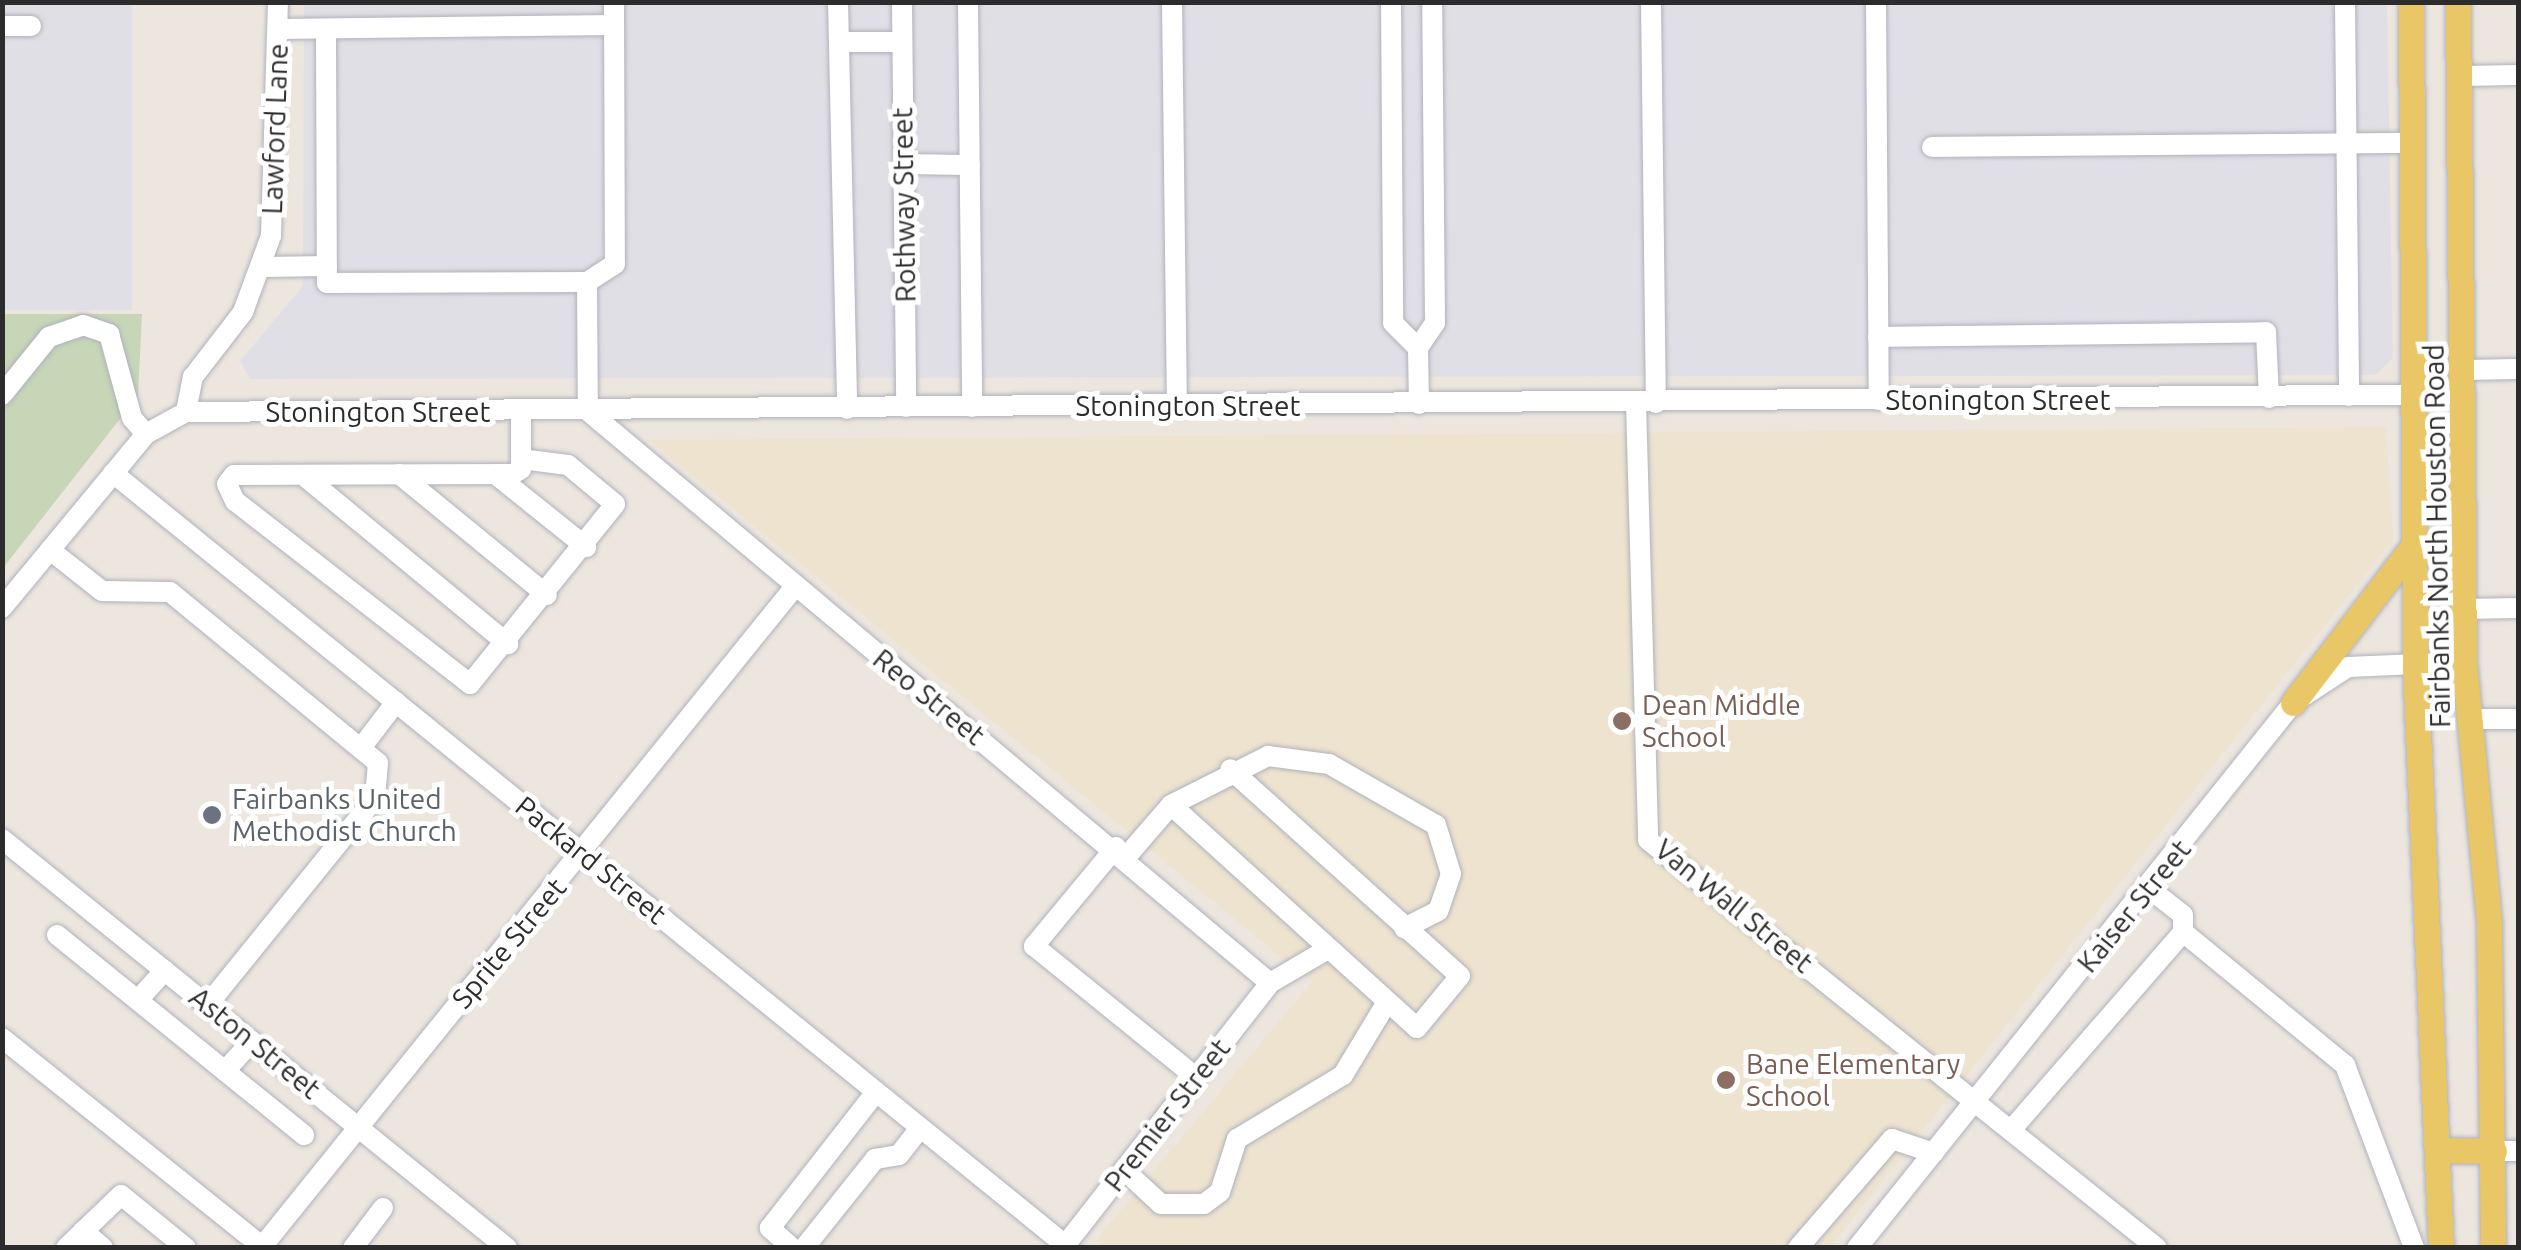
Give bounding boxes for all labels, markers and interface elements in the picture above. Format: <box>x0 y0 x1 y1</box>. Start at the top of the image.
street label: Lawford Lane <box>255 43 295 215</box>
street label: Rothway Street <box>886 107 922 303</box>
street label: Fairbanks North Houston Road <box>2417 344 2457 728</box>
street label: Stonington Street <box>1886 383 2110 417</box>
street label: Stonington Street <box>1076 389 1300 423</box>
street label: Stonington Street <box>266 395 490 429</box>
street label: Reo Street <box>866 642 992 752</box>
place label: Dean Middle School <box>1642 688 1801 754</box>
marker: Dean Middle School <box>1611 710 1633 732</box>
place label: Fairbanks United Methodist Church <box>232 782 457 848</box>
street label: Packard Street <box>509 789 673 931</box>
marker: Fairbanks United Methodist Church <box>201 804 223 826</box>
street label: Van Wall Street <box>1648 832 1820 980</box>
street label: Kaiser Street <box>2070 833 2198 979</box>
street label: Sprite Street <box>445 871 573 1015</box>
street label: Aston Street <box>183 980 327 1106</box>
street label: Premier Street <box>1097 1032 1237 1198</box>
place label: Bane Elementary School <box>1746 1047 1960 1113</box>
marker: Bane Elementary School <box>1715 1069 1737 1091</box>

